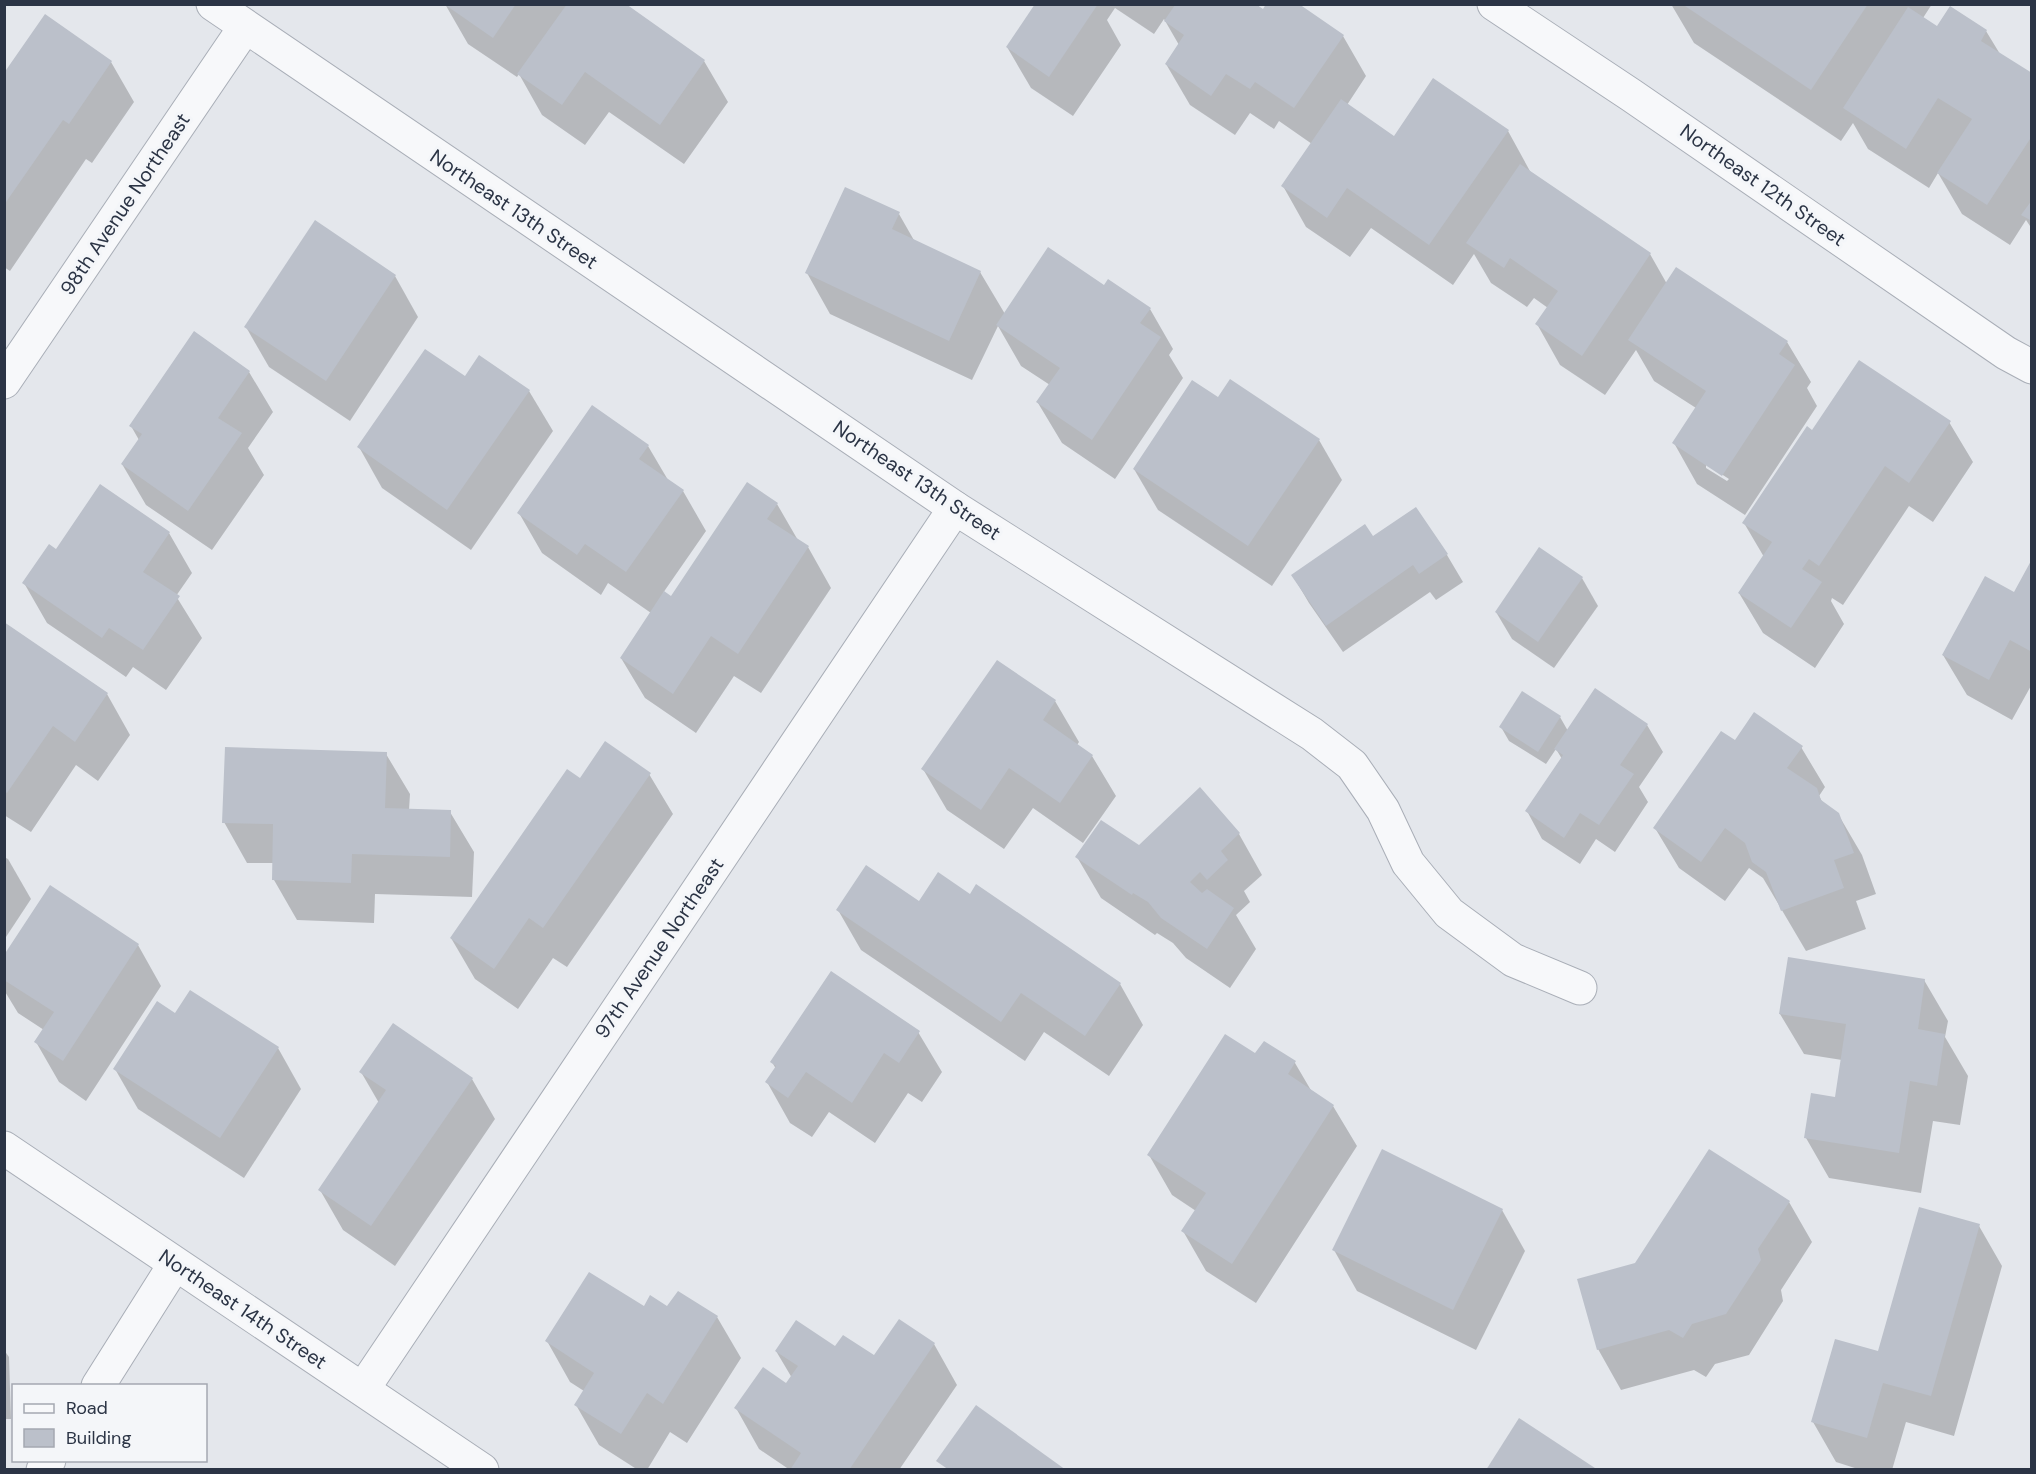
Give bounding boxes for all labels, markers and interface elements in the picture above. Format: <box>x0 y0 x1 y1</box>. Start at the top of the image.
street label: 98th Avenue Northeast <box>54 108 196 300</box>
street label: Northeast 12th Street <box>1675 118 1851 252</box>
street label: Northeast 13th Street <box>425 143 603 275</box>
street label: Northeast 13th Street <box>828 414 1006 546</box>
street label: 97th Avenue Northeast <box>589 852 729 1043</box>
street label: Northeast 14th Street <box>154 1243 332 1375</box>
legend <box>12 1384 207 1462</box>
text: Road <box>66 1396 108 1420</box>
text: Building <box>66 1426 131 1450</box>

